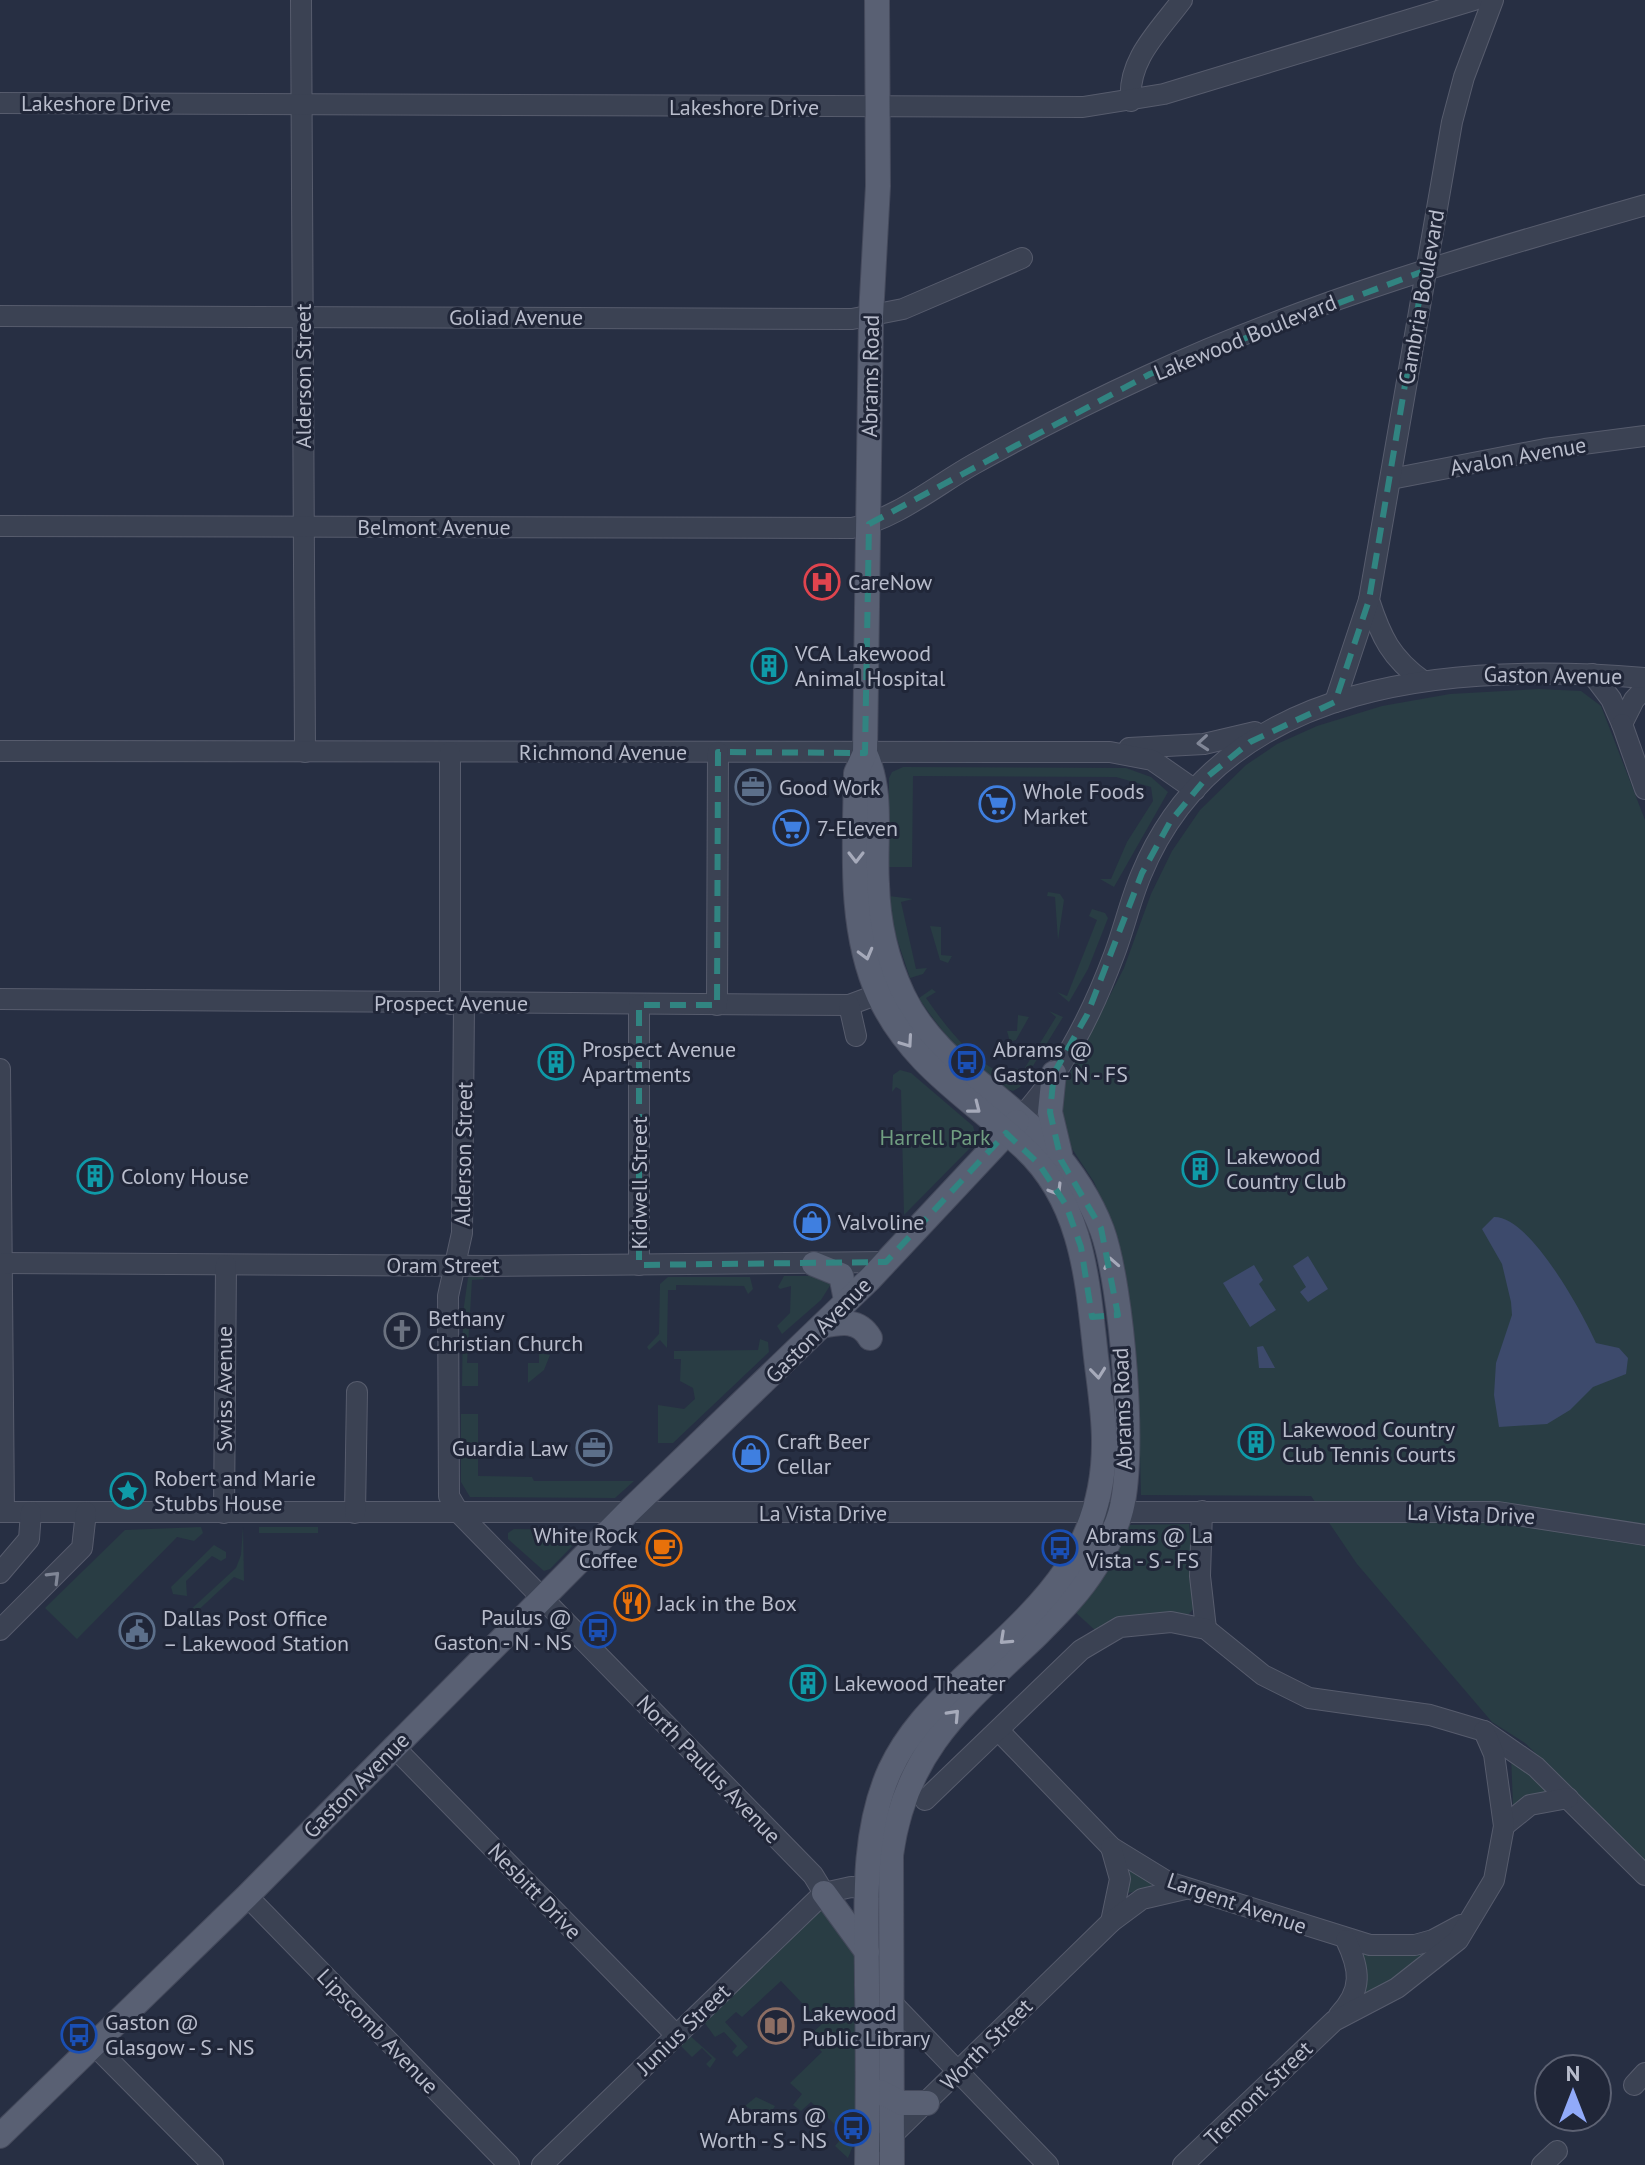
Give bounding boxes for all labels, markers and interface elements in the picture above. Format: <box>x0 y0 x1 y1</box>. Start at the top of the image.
street label: Lakeshore Drive <box>21 89 171 117</box>
street label: Lakeshore Drive <box>669 93 819 121</box>
street label: Cambria Boulevard <box>1392 207 1450 387</box>
street label: Lakewood Boulevard <box>1149 288 1341 386</box>
street label: Alderson Street <box>289 303 317 448</box>
street label: Goliad Avenue <box>449 303 583 331</box>
street label: Abrams Road <box>855 314 885 438</box>
street label: Avalon Avenue <box>1448 430 1588 482</box>
street label: Belmont Avenue <box>357 513 511 541</box>
hospital icon: CareNow <box>803 563 841 601</box>
place label: CareNow <box>848 568 932 596</box>
place label: VCA Lakewood Animal Hospital <box>794 639 946 692</box>
building icon: VCA Lakewood Animal Hospital <box>750 647 788 685</box>
street label: Gaston Avenue <box>1483 660 1623 690</box>
one-way arrow <box>1196 735 1209 752</box>
street label: Richmond Avenue <box>519 738 687 766</box>
office icon: Good Work <box>734 768 772 806</box>
place label: Good Work <box>779 773 881 801</box>
place label: Whole Foods Market <box>1023 777 1145 830</box>
supermarket icon: Whole Foods Market <box>978 785 1016 823</box>
supermarket icon: 7-Eleven <box>772 809 810 847</box>
place label: 7-Eleven <box>817 814 898 842</box>
one-way arrow <box>847 851 865 864</box>
one-way arrow <box>857 947 873 961</box>
street label: Prospect Avenue <box>374 989 528 1017</box>
one-way arrow <box>897 1033 912 1047</box>
place label: Prospect Avenue Apartments <box>582 1035 736 1088</box>
place label: Abrams @ Gaston - N - FS <box>993 1035 1128 1088</box>
building icon: Prospect Avenue Apartments <box>537 1043 575 1081</box>
bus stop icon: Abrams @ Gaston - N - FS <box>948 1043 986 1081</box>
street label: Alderson Street <box>448 1081 478 1227</box>
one-way arrow <box>966 1099 981 1113</box>
street label: Kidwell Street <box>625 1116 653 1250</box>
park label: Harrell Park <box>879 1123 991 1151</box>
place label: Lakewood Country Club <box>1226 1142 1346 1195</box>
building icon: Lakewood Country Club <box>1181 1150 1219 1188</box>
building icon: Colony House <box>76 1157 114 1195</box>
place label: Colony House <box>121 1162 249 1190</box>
one-way arrow <box>1047 1181 1062 1196</box>
shop icon: Valvoline <box>793 1203 831 1241</box>
place label: Valvoline <box>837 1208 924 1236</box>
street label: Oram Street <box>386 1251 500 1279</box>
one-way arrow <box>1103 1256 1120 1270</box>
street label: Gaston Avenue <box>759 1271 877 1389</box>
place label: Bethany Christian Church <box>428 1304 583 1357</box>
church icon: Bethany Christian Church <box>383 1312 421 1350</box>
street label: Swiss Avenue <box>210 1326 238 1452</box>
street label: Abrams Road <box>1106 1347 1138 1471</box>
one-way arrow <box>1089 1367 1106 1380</box>
place label: Lakewood Country Club Tennis Courts <box>1282 1415 1456 1468</box>
building icon: Lakewood Country Club Tennis Courts <box>1237 1423 1275 1461</box>
place label: Craft Beer Cellar <box>777 1427 871 1480</box>
office icon: Guardia Law <box>575 1429 613 1467</box>
place label: Guardia Law <box>452 1434 568 1462</box>
shop icon: Craft Beer Cellar <box>732 1435 770 1473</box>
place label: Robert and Marie Stubbs House <box>154 1464 316 1517</box>
place icon: Robert and Marie Stubbs House <box>109 1472 147 1510</box>
street label: La Vista Drive <box>1406 1498 1536 1530</box>
street label: La Vista Drive <box>759 1499 887 1527</box>
place label: White Rock Coffee <box>533 1521 638 1574</box>
place label: Abrams @ La Vista - S - FS <box>1085 1521 1213 1574</box>
cafe icon: White Rock Coffee <box>645 1529 683 1567</box>
bus stop icon: Abrams @ La Vista - S - FS <box>1041 1529 1079 1567</box>
one-way arrow <box>45 1571 59 1586</box>
restaurant icon: Jack in the Box <box>613 1584 651 1622</box>
place label: Jack in the Box <box>657 1589 797 1617</box>
place label: Paulus @ Gaston - N - NS <box>434 1603 572 1656</box>
place label: Dallas Post Office – Lakewood Station <box>163 1604 349 1657</box>
bus stop icon: Paulus @ Gaston - N - NS <box>579 1611 617 1649</box>
public building icon: Dallas Post Office – Lakewood Station <box>118 1612 156 1650</box>
one-way arrow <box>1000 1630 1014 1645</box>
building icon: Lakewood Theater <box>789 1664 827 1702</box>
place label: Lakewood Theater <box>834 1669 1006 1697</box>
street label: North Paulus Avenue <box>631 1689 787 1849</box>
one-way arrow <box>944 1709 958 1724</box>
street label: Gaston Avenue <box>297 1726 415 1844</box>
street label: Nesbitt Drive <box>482 1837 588 1945</box>
street label: Largent Avenue <box>1164 1866 1310 1940</box>
street label: Lipscomb Avenue <box>311 1963 445 2099</box>
street label: Junius Street <box>630 1977 736 2081</box>
street label: Worth Street <box>934 1992 1038 2096</box>
place label: Lakewood Public Library <box>802 1999 931 2052</box>
library icon: Lakewood Public Library <box>757 2007 795 2045</box>
place label: Gaston @ Glasgow - S - NS <box>105 2008 255 2061</box>
bus stop icon: Gaston @ Glasgow - S - NS <box>60 2016 98 2054</box>
street label: Tremont Street <box>1198 2034 1318 2152</box>
north arrow <box>1533 2053 1613 2133</box>
text: N <box>1566 2059 1580 2087</box>
place label: Abrams @ Worth - S - NS <box>700 2101 827 2154</box>
bus stop icon: Abrams @ Worth - S - NS <box>834 2109 872 2147</box>

